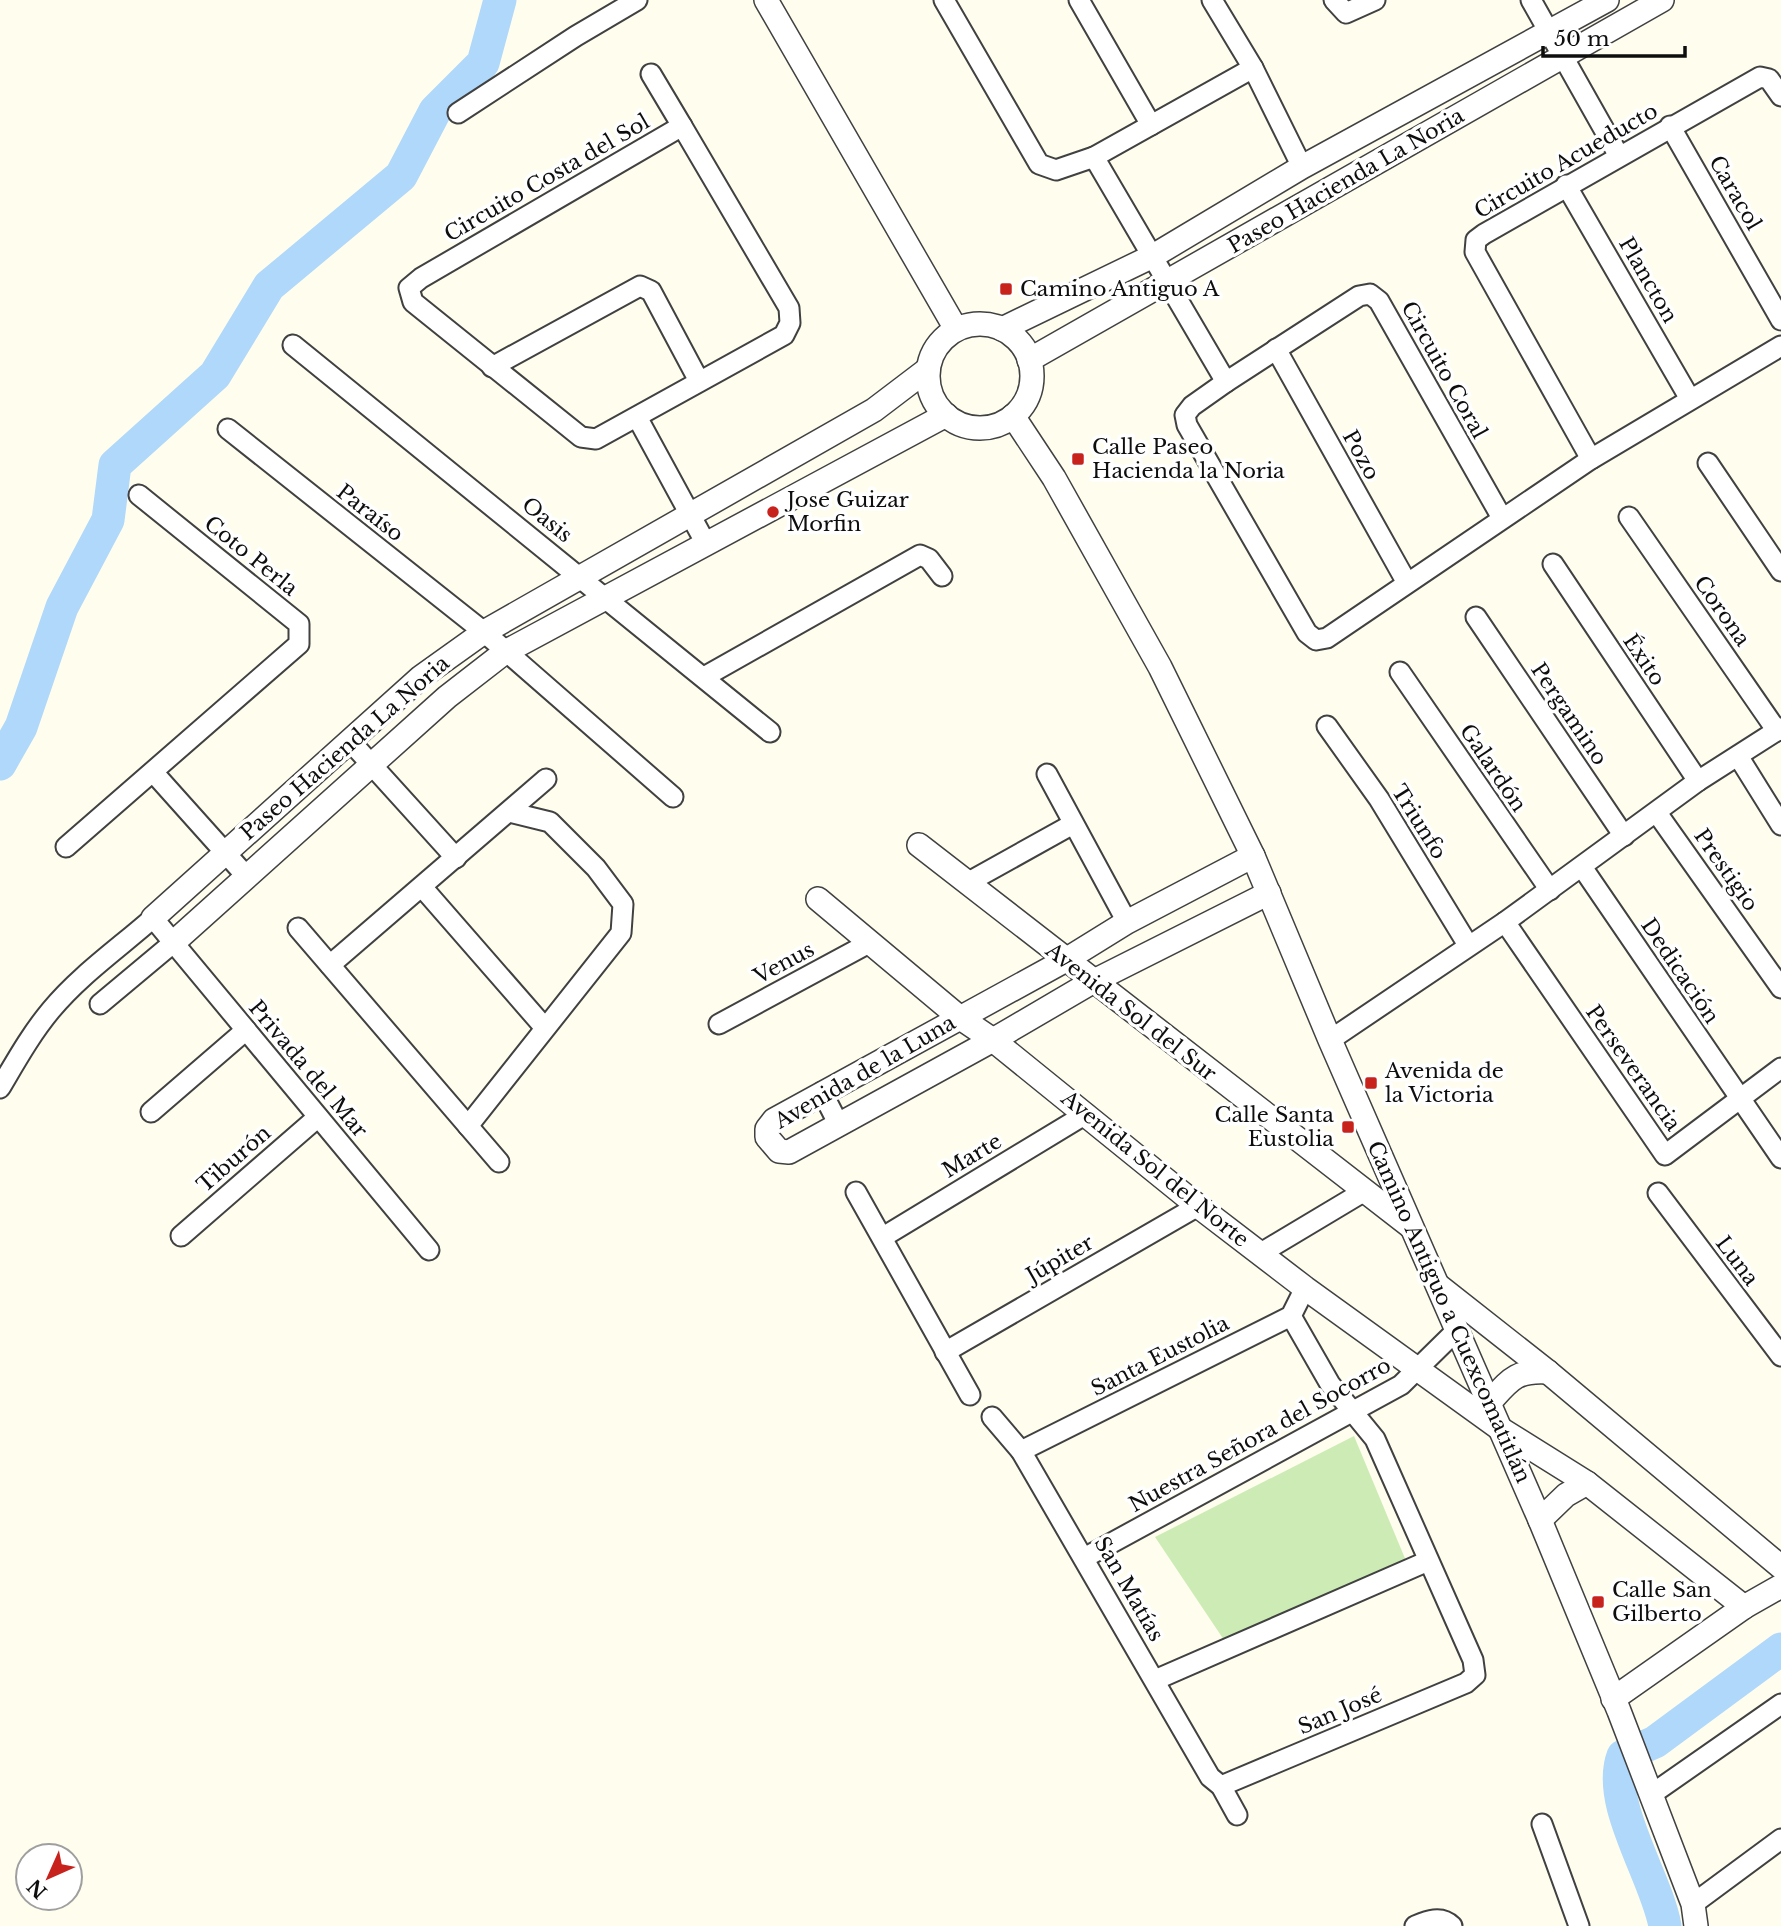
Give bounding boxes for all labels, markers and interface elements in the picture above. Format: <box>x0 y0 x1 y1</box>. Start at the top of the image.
scale bar <box>1543 14 1685 58</box>
text: 50 m <box>1554 26 1610 52</box>
street label: Circuito Acueducto <box>1470 98 1662 224</box>
street label: Paseo Hacienda La Noria <box>1223 102 1469 259</box>
street label: Circuito Costa del Sol <box>440 109 654 247</box>
street label: Caracol <box>1703 151 1767 235</box>
street label: Plancton <box>1613 232 1683 328</box>
place label: Camino Antiguo A <box>1020 276 1220 302</box>
marker: Camino Antiguo A <box>998 281 1014 297</box>
street label: Circuito Coral <box>1396 297 1493 443</box>
street label: Pozo <box>1337 426 1385 484</box>
place label: Calle Paseo Hacienda la Noria <box>1092 434 1285 484</box>
marker: Calle Paseo Hacienda la Noria <box>1070 451 1086 467</box>
street label: Paraíso <box>331 479 409 547</box>
place label: Jose Guizar Morfin <box>784 487 909 537</box>
street label: Oasis <box>516 492 578 548</box>
marker: Jose Guizar Morfin <box>765 504 781 520</box>
street label: Coto Perla <box>199 510 303 602</box>
street label: Corona <box>1688 571 1756 652</box>
street label: Éxito <box>1617 629 1671 691</box>
street label: Paseo Hacienda La Noria <box>235 650 455 846</box>
street label: Pergamino <box>1525 658 1613 770</box>
street label: Galardón <box>1454 719 1532 817</box>
street label: Triunfo <box>1386 780 1452 864</box>
street label: Prestigio <box>1688 824 1764 916</box>
street label: Dedicación <box>1635 913 1725 1029</box>
street label: Venus <box>748 936 819 990</box>
street label: Avenida Sol del Sur <box>1040 937 1222 1087</box>
street label: Privada del Mar <box>243 995 373 1143</box>
street label: Perseverancia <box>1580 1000 1686 1136</box>
street label: Avenida de la Luna <box>769 1009 960 1135</box>
place label: Avenida de la Victoria <box>1384 1058 1504 1108</box>
marker: Avenida de la Victoria <box>1363 1075 1379 1091</box>
street label: Avenida Sol del Norte <box>1055 1085 1254 1253</box>
place label: Calle Santa Eustolia <box>1215 1102 1334 1152</box>
marker: Calle Santa Eustolia <box>1340 1119 1356 1135</box>
street label: Tiburón <box>192 1120 276 1198</box>
street label: Marte <box>938 1128 1006 1184</box>
street label: Camino Antiguo a Cuexcomatitlán <box>1362 1137 1536 1487</box>
street label: Júpiter <box>1019 1229 1098 1290</box>
street label: Luna <box>1710 1231 1764 1291</box>
street label: Santa Eustolia <box>1087 1310 1234 1402</box>
street label: Nuestra Señora del Socorro <box>1124 1352 1396 1518</box>
street label: San Matías <box>1089 1532 1169 1646</box>
place label: Calle San Gilberto <box>1612 1577 1712 1627</box>
marker: Calle San Gilberto <box>1590 1594 1606 1610</box>
street label: San José <box>1294 1682 1386 1740</box>
north arrow <box>14 1842 84 1912</box>
text: N <box>23 1874 52 1903</box>

